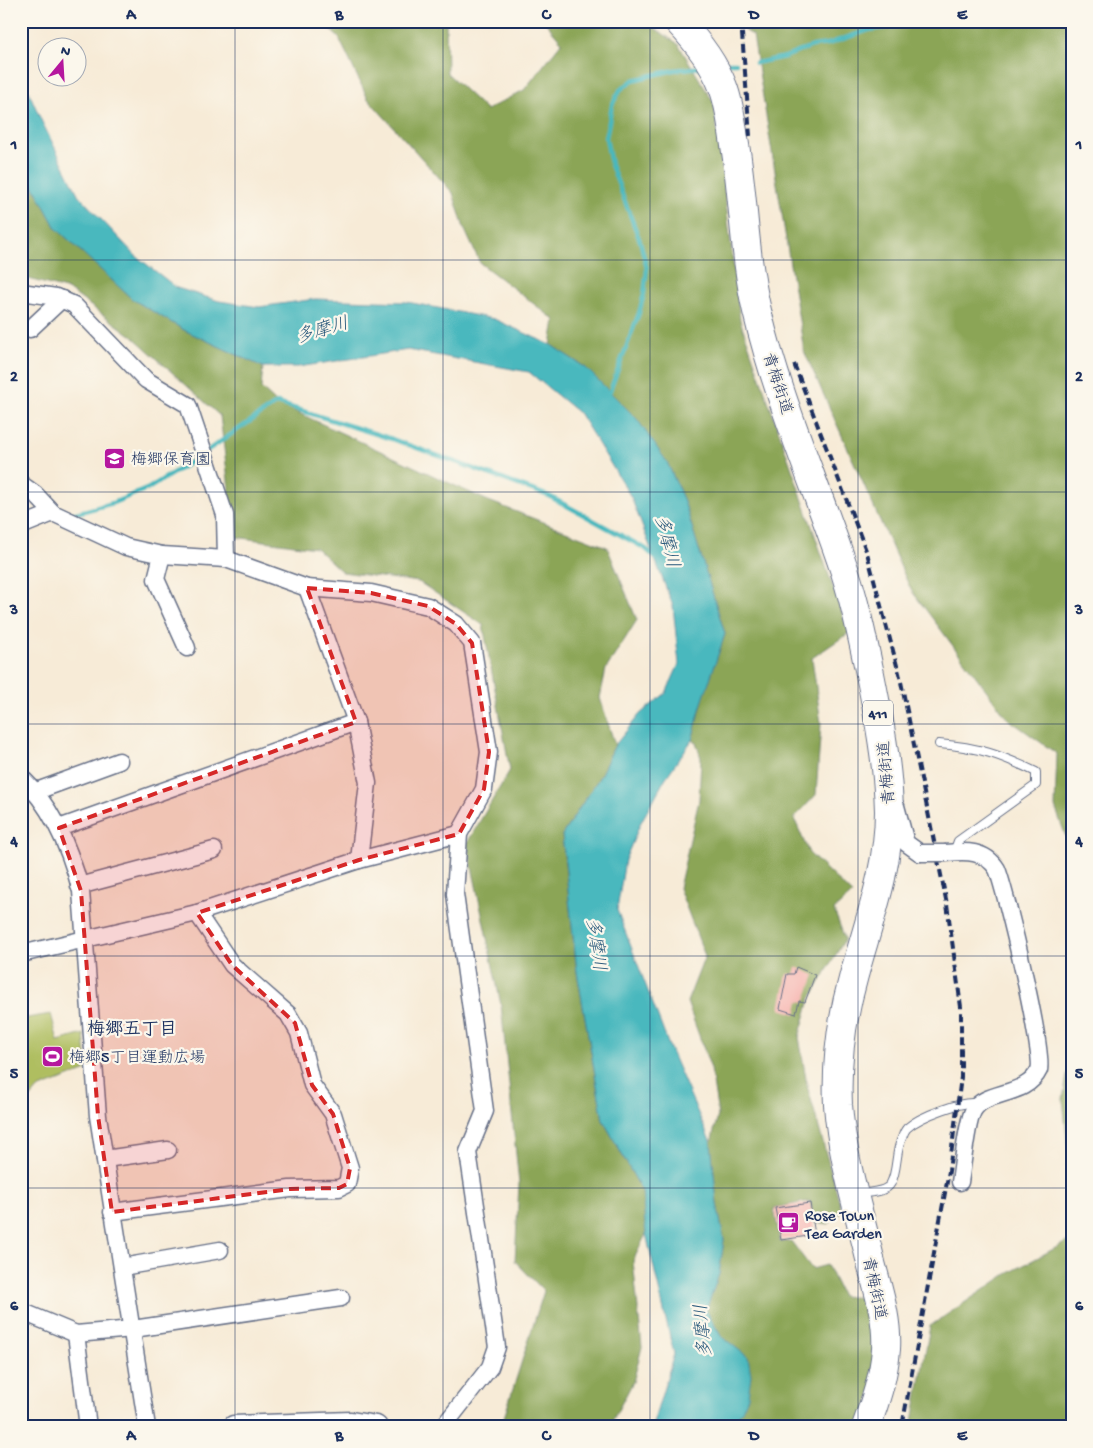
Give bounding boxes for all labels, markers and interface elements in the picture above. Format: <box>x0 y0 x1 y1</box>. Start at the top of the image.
text: A <box>125 7 137 26</box>
text: B <box>334 7 344 26</box>
text: C <box>541 7 552 26</box>
text: D <box>747 7 760 26</box>
text: E <box>957 7 968 26</box>
north arrow <box>38 38 88 88</box>
text: N <box>58 43 72 62</box>
text: 1 <box>10 137 17 156</box>
text: 1 <box>1075 137 1082 156</box>
water label: 多摩川 <box>294 313 352 349</box>
street label: 青梅街道 <box>757 350 796 417</box>
text: 2 <box>10 369 18 388</box>
text: 2 <box>1075 369 1083 388</box>
school or university icon: 梅郷保育園 <box>103 446 127 470</box>
place label: 梅郷保育園 <box>131 451 211 471</box>
water label: 多摩川 <box>649 513 683 570</box>
text: 3 <box>9 602 18 621</box>
text: 3 <box>1074 602 1083 621</box>
road number: 411 <box>863 700 893 726</box>
street label: 青梅街道 <box>874 740 901 806</box>
text: 4 <box>9 834 18 853</box>
text: 4 <box>1074 834 1083 853</box>
water label: 多摩川 <box>580 916 610 973</box>
district label: 梅郷五丁目 <box>87 1019 177 1041</box>
sports icon: 梅郷5丁目運動広場 <box>41 1044 65 1068</box>
place label: 梅郷5丁目運動広場 <box>69 1049 205 1069</box>
text: 5 <box>10 1066 19 1085</box>
text: 5 <box>1075 1066 1084 1085</box>
place label: Rose Town Tea Garden <box>804 1208 882 1245</box>
cafe icon: Rose Town Tea Garden <box>777 1211 801 1235</box>
street label: 青梅街道 <box>857 1255 890 1322</box>
text: 6 <box>10 1298 19 1317</box>
text: 6 <box>1075 1298 1084 1317</box>
water label: 多摩川 <box>691 1303 717 1359</box>
text: A <box>125 1428 137 1447</box>
text: B <box>334 1428 344 1447</box>
text: C <box>541 1428 552 1447</box>
text: D <box>747 1428 760 1447</box>
text: E <box>957 1428 968 1447</box>

